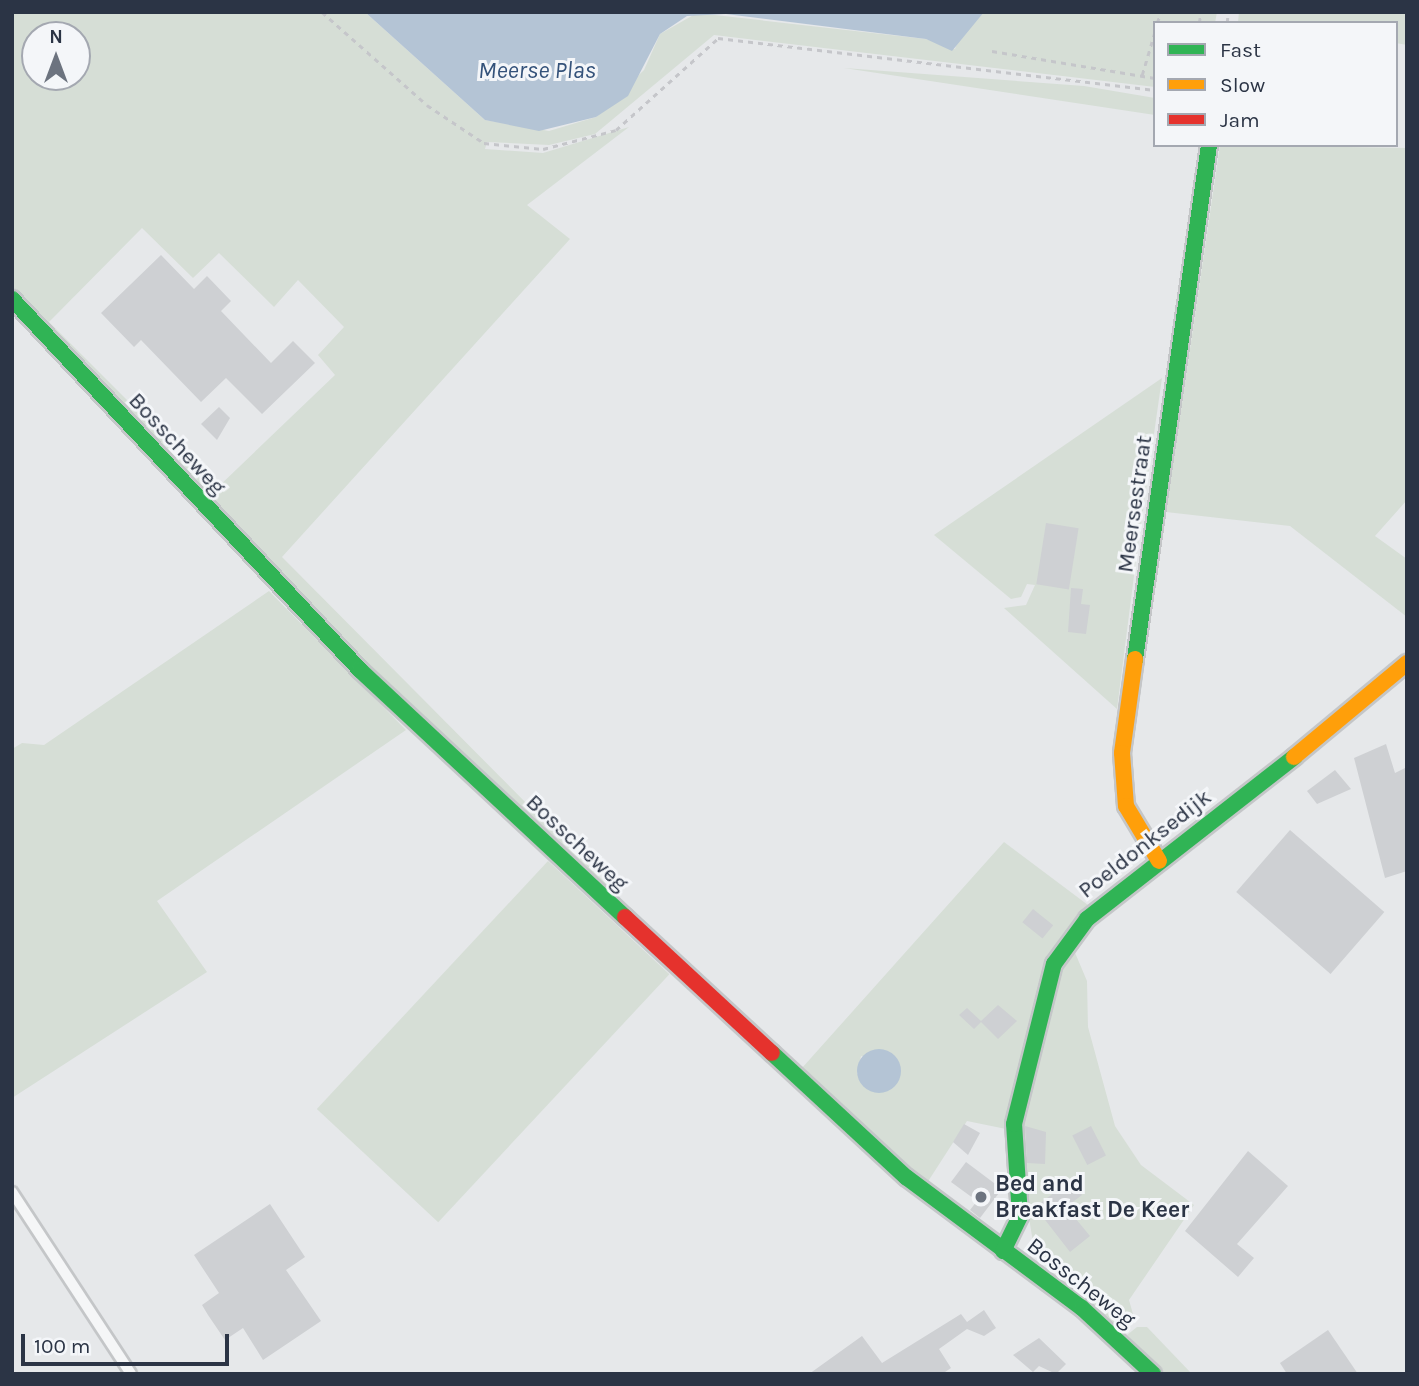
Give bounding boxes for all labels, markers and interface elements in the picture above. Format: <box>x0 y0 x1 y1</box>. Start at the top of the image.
north arrow <box>21 21 91 91</box>
legend <box>1153 21 1398 147</box>
text: N <box>49 26 63 48</box>
text: Fast <box>1220 38 1261 62</box>
water label: Meerse Plas <box>478 57 596 85</box>
text: Slow <box>1220 73 1265 97</box>
text: Jam <box>1220 108 1260 132</box>
street label: Bosscheweg <box>123 387 231 501</box>
street label: Meersestraat <box>1112 434 1158 574</box>
street label: Poeldonksedijk <box>1073 784 1217 904</box>
street label: Bosscheweg <box>520 789 634 897</box>
place label: Bed and Breakfast De Keer <box>995 1170 1189 1224</box>
marker: Bed and Breakfast De Keer <box>973 1189 989 1205</box>
street label: Bosscheweg <box>1021 1232 1141 1334</box>
scale bar <box>24 1320 233 1364</box>
text: 100 m <box>34 1334 91 1358</box>

